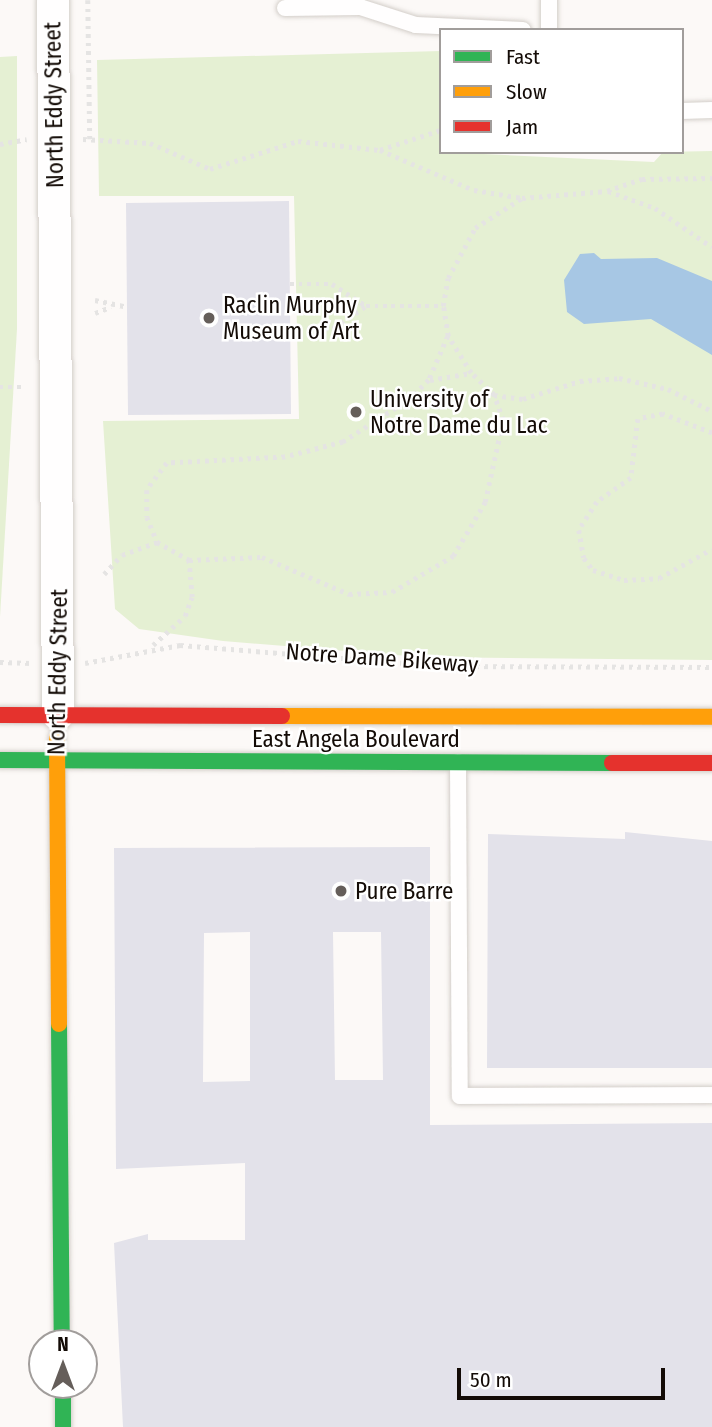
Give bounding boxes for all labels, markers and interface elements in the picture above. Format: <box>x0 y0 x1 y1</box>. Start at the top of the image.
street label: North Eddy Street <box>39 22 69 188</box>
legend <box>439 28 684 154</box>
text: Fast <box>506 44 540 70</box>
text: Slow <box>506 79 547 105</box>
text: Jam <box>506 114 538 140</box>
place label: Raclin Murphy Museum of Art <box>223 291 360 345</box>
marker: Raclin Murphy Museum of Art <box>201 310 217 326</box>
place label: University of Notre Dame du Lac <box>370 385 547 439</box>
marker: University of Notre Dame du Lac <box>348 404 364 420</box>
street label: North Eddy Street <box>43 589 73 755</box>
street label: Notre Dame Bikeway <box>285 638 479 678</box>
street label: East Angela Boulevard <box>252 725 460 753</box>
place label: Pure Barre <box>355 877 453 905</box>
marker: Pure Barre <box>333 883 349 899</box>
north arrow <box>28 1329 98 1399</box>
text: N <box>57 1333 69 1356</box>
scale bar <box>460 1354 668 1398</box>
text: 50 m <box>470 1367 512 1393</box>

